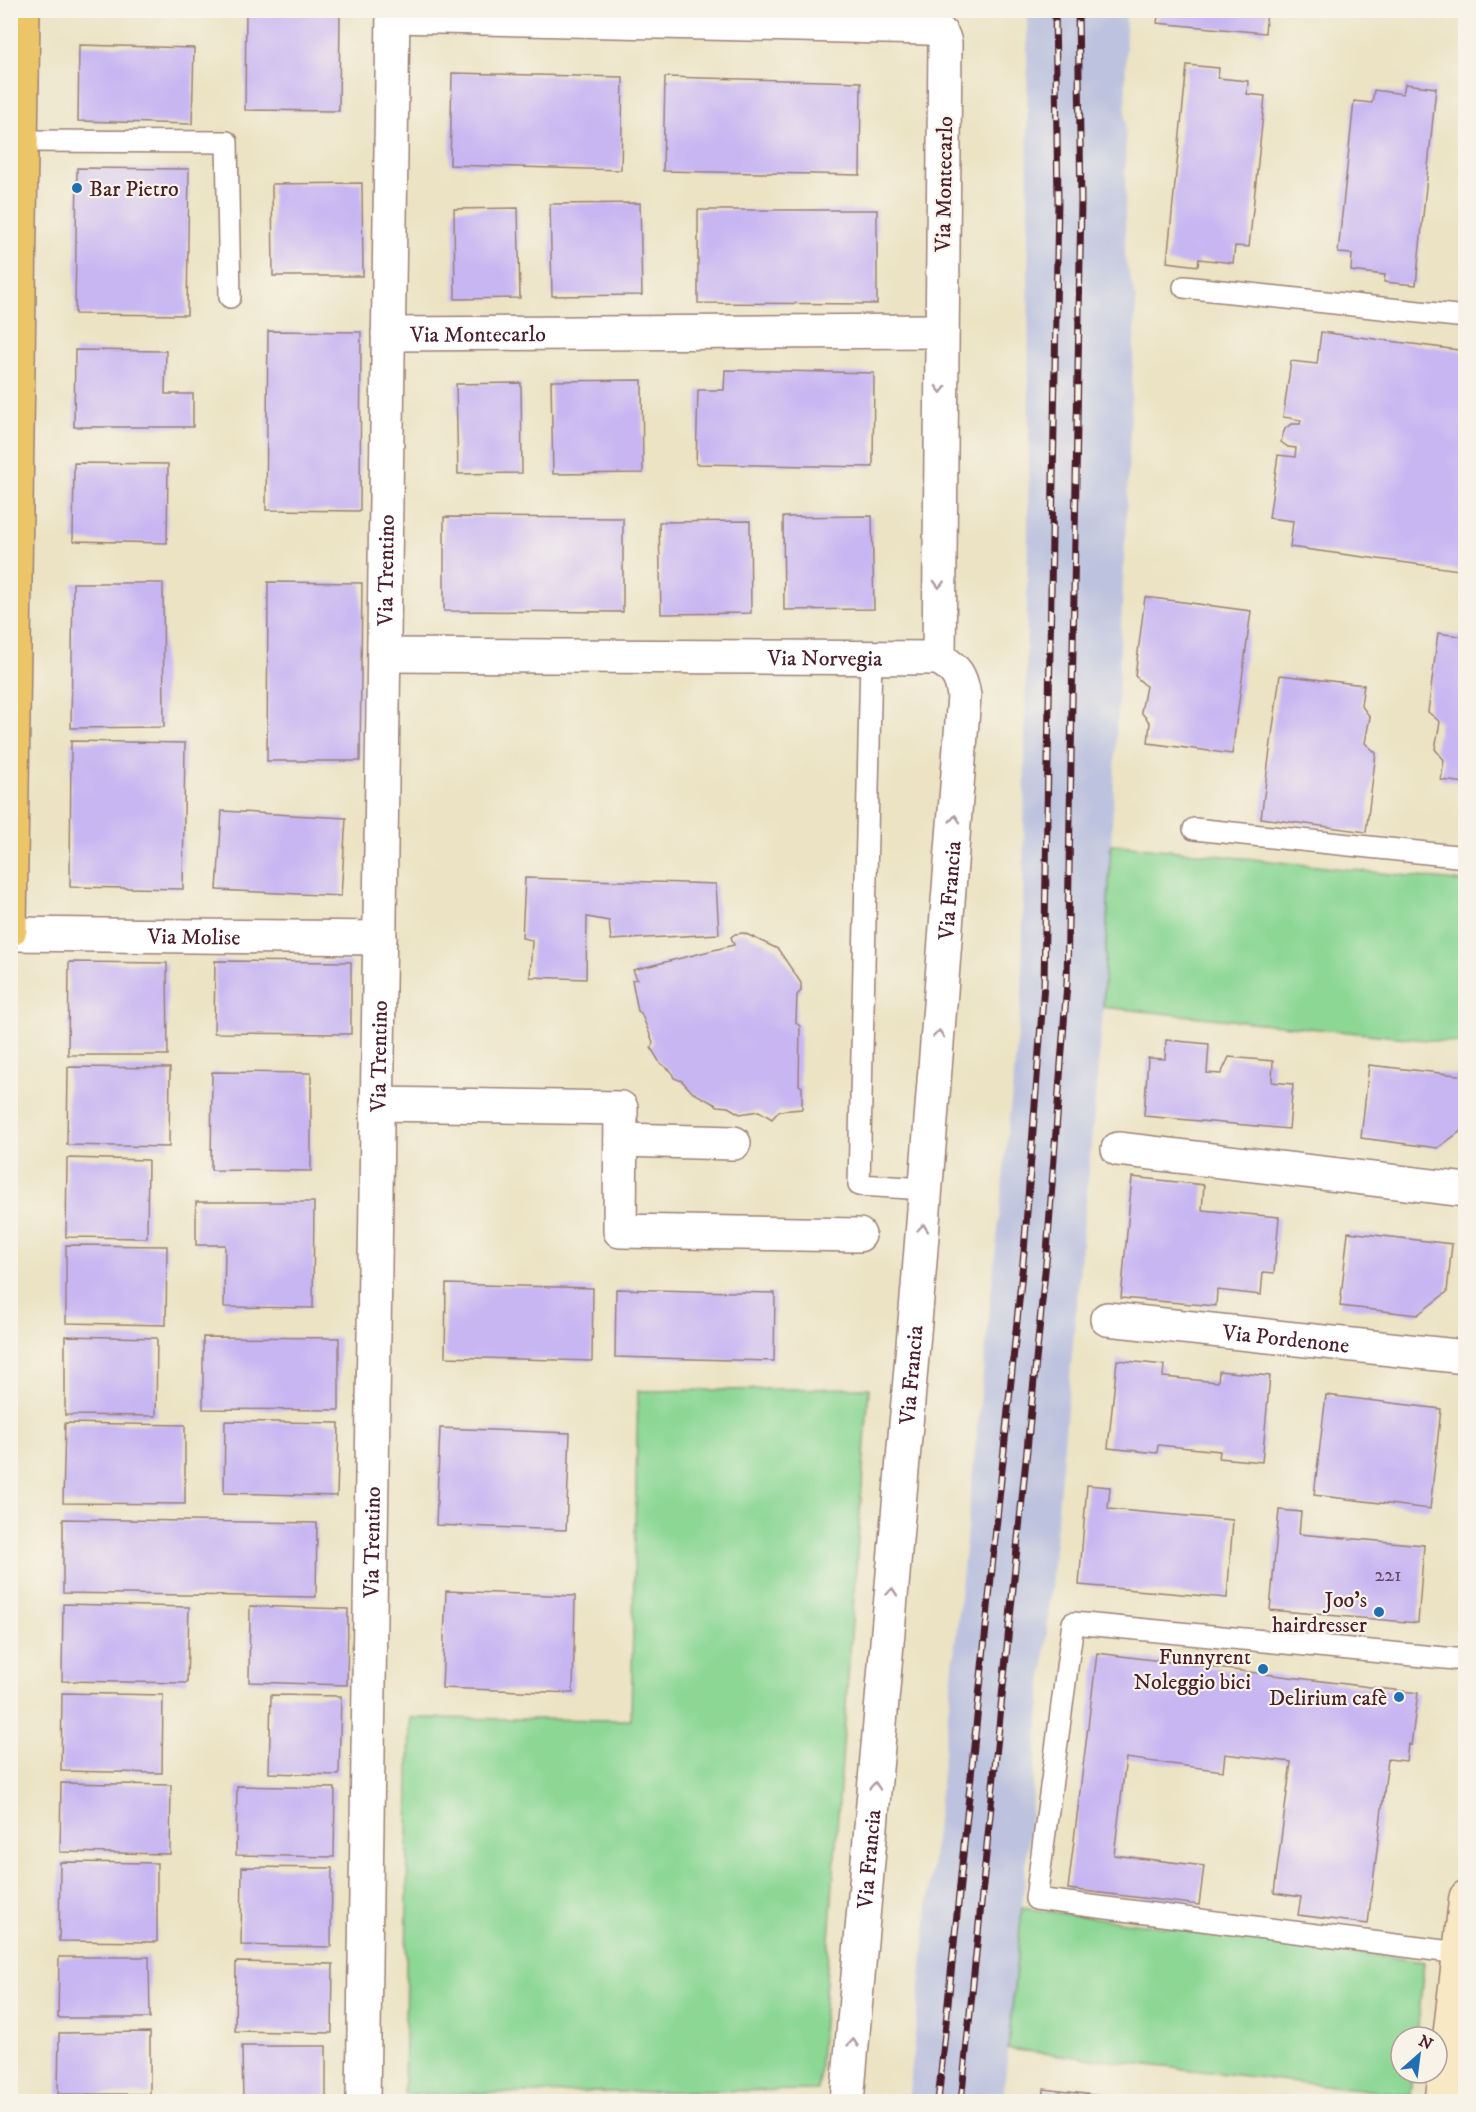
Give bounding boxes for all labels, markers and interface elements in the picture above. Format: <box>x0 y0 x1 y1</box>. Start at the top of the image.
street label: Via Montecarlo <box>930 116 959 253</box>
place label: Bar Pietro <box>89 176 179 203</box>
marker: Bar Pietro <box>70 181 84 195</box>
street label: Via Montecarlo <box>409 321 546 349</box>
one-way arrow <box>935 385 948 394</box>
street label: Via Trentino <box>372 514 401 627</box>
one-way arrow <box>933 580 946 589</box>
street label: Via Norvegia <box>767 645 883 673</box>
one-way arrow <box>949 814 962 823</box>
street label: Via Francia <box>933 839 968 942</box>
street label: Via Molise <box>146 923 240 951</box>
street label: Via Trentino <box>365 1000 394 1113</box>
one-way arrow <box>932 1029 945 1038</box>
one-way arrow <box>916 1224 929 1233</box>
street label: Via Pordenone <box>1220 1319 1351 1360</box>
street label: Via Francia <box>894 1324 930 1427</box>
street label: Via Trentino <box>358 1486 387 1599</box>
house number: 221 <box>1375 1563 1402 1588</box>
one-way arrow <box>885 1587 898 1596</box>
place label: Joo's hairdresser <box>1272 1587 1368 1639</box>
marker: Joo's hairdresser <box>1372 1605 1386 1619</box>
place label: Funnyrent Noleggio bici <box>1134 1644 1251 1696</box>
marker: Funnyrent Noleggio bici <box>1256 1662 1270 1676</box>
place label: Delirium cafè <box>1269 1685 1387 1712</box>
marker: Delirium cafè <box>1392 1690 1406 1704</box>
one-way arrow <box>868 1782 881 1791</box>
street label: Via Francia <box>852 1808 887 1911</box>
north arrow <box>1389 2025 1449 2085</box>
text: N <box>1415 2031 1436 2055</box>
one-way arrow <box>846 2039 859 2048</box>

